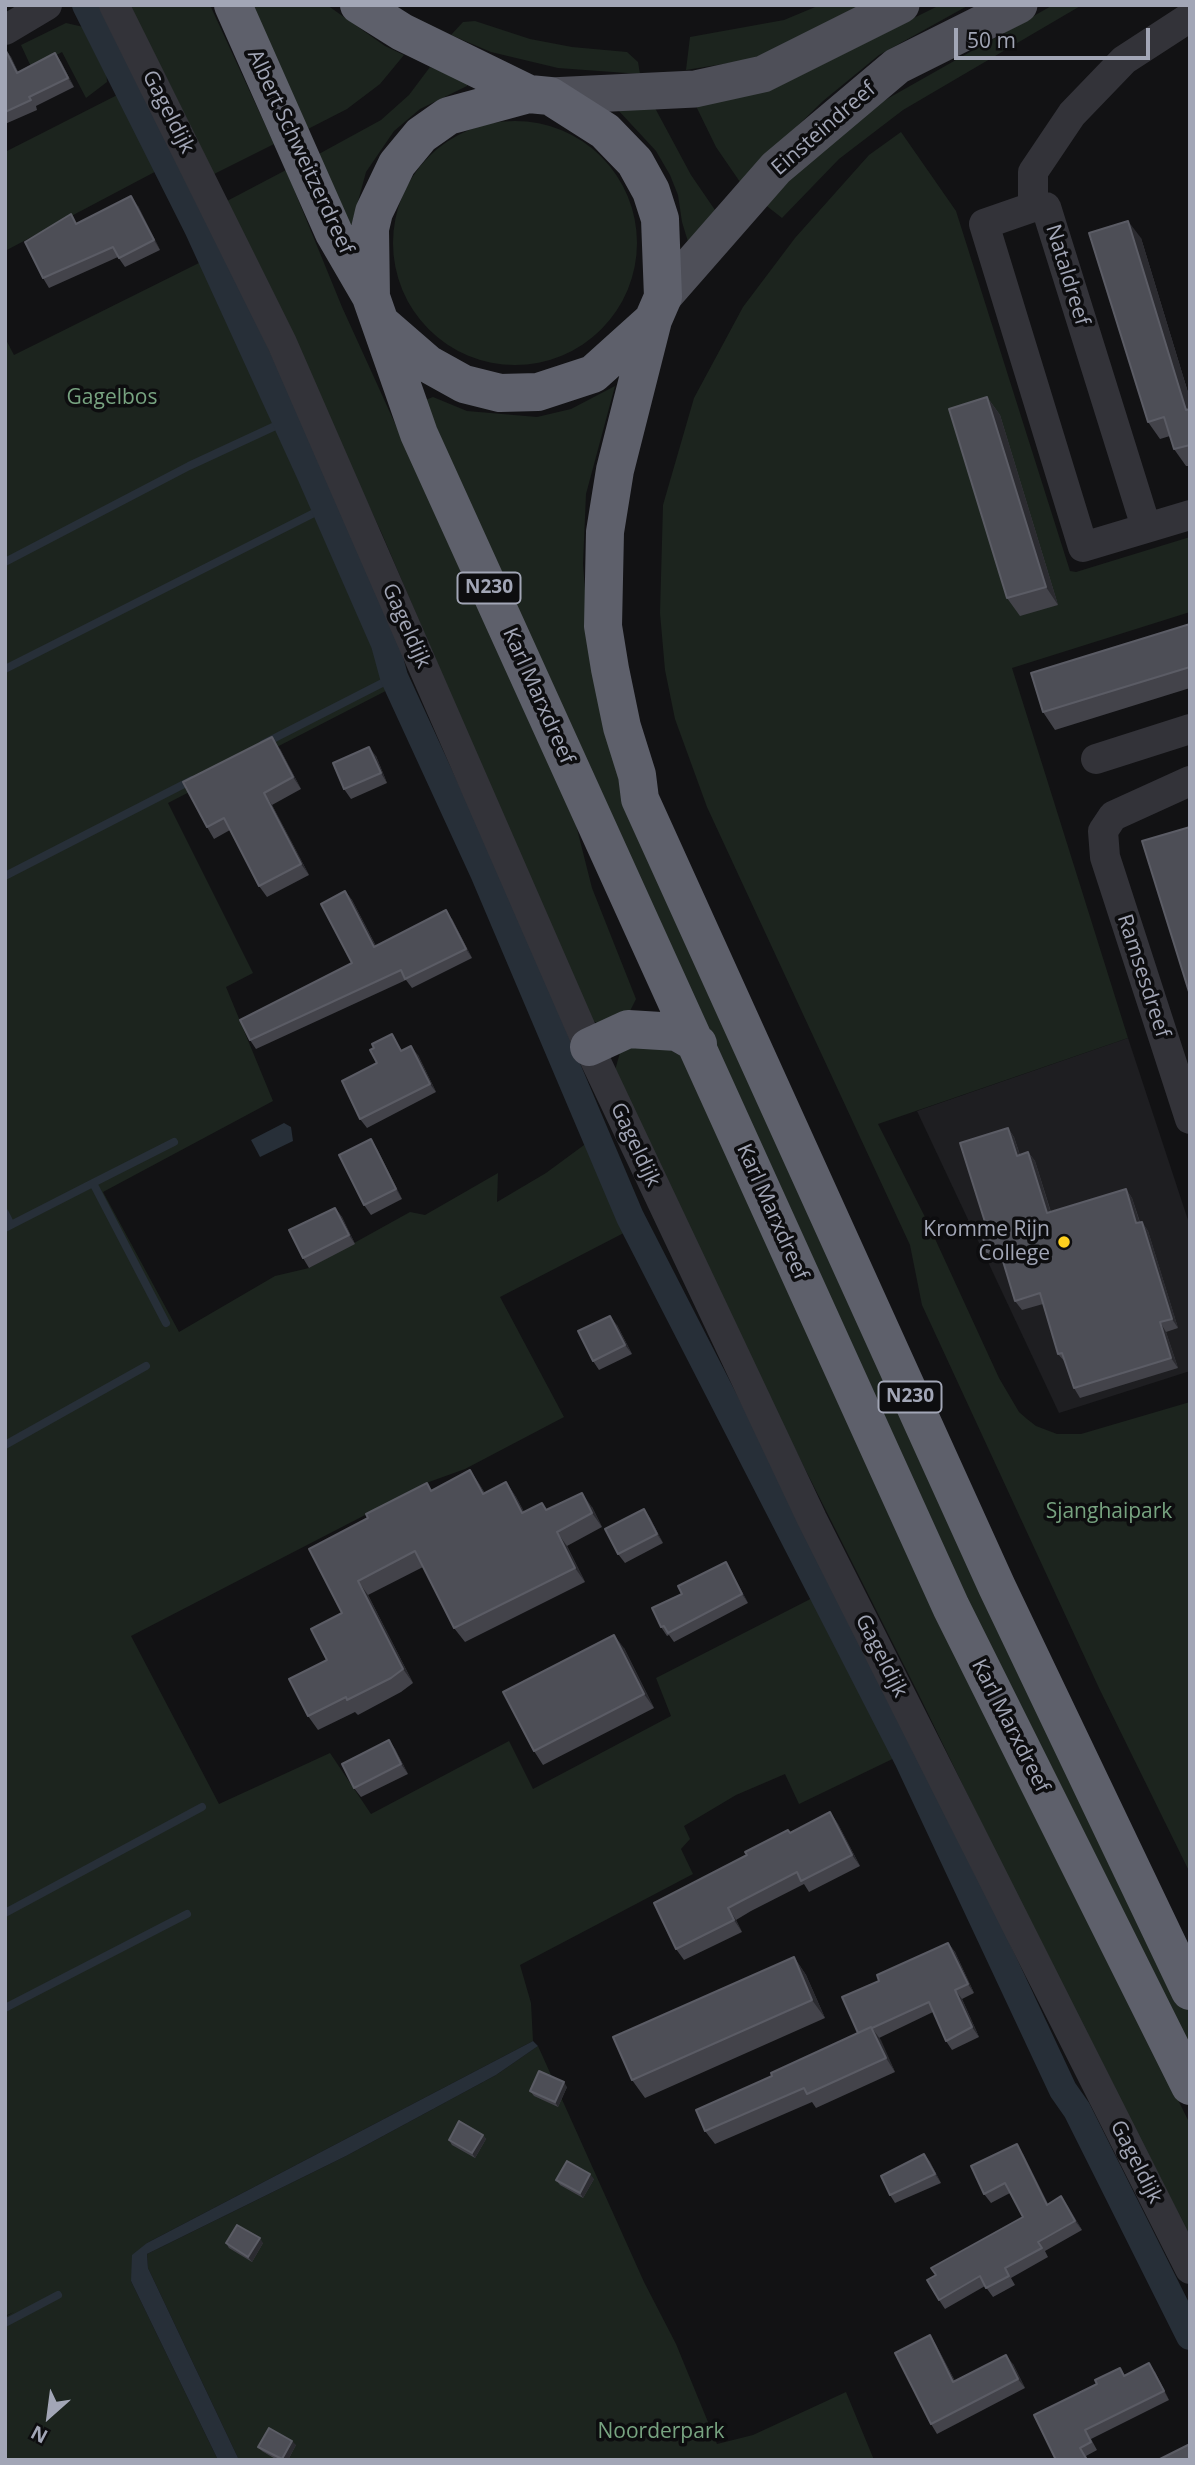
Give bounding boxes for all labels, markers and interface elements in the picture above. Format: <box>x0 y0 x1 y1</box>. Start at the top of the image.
scale bar <box>957 14 1153 58</box>
text: 50 m <box>967 26 1016 54</box>
street label: Albert Schweitzerdreef <box>242 46 358 258</box>
street label: Gageldijk <box>136 66 200 158</box>
street label: Einsteindreef <box>767 77 881 181</box>
street label: Nataldreef <box>1040 222 1094 328</box>
park label: Gagelbos <box>67 385 157 411</box>
road number: N230 <box>458 572 520 604</box>
street label: Gageldijk <box>376 580 436 672</box>
street label: Karl Marxdreef <box>497 624 579 768</box>
street label: Ramsesdreef <box>1111 911 1175 1041</box>
street label: Gageldijk <box>605 1099 665 1191</box>
street label: Karl Marxdreef <box>731 1140 813 1284</box>
place label: Kromme Rijn College <box>923 1217 1050 1267</box>
marker: Kromme Rijn College <box>1056 1234 1072 1250</box>
road number: N230 <box>878 1382 942 1413</box>
park label: Sjanghaipark <box>1046 1499 1172 1525</box>
street label: Gageldijk <box>849 1610 913 1702</box>
street label: Karl Marxdreef <box>966 1655 1054 1797</box>
street label: Gageldijk <box>1104 2116 1168 2208</box>
north arrow <box>14 2381 84 2451</box>
text: N <box>26 2419 52 2450</box>
park label: Noorderpark <box>597 2419 725 2445</box>

